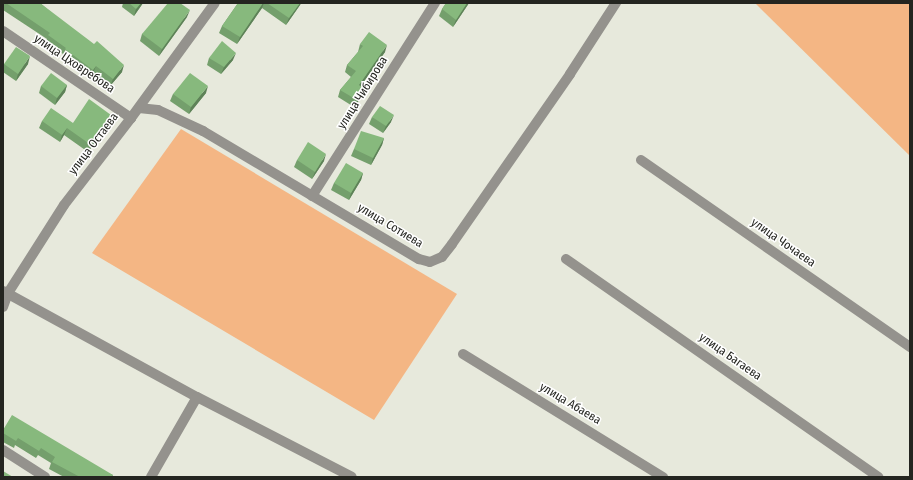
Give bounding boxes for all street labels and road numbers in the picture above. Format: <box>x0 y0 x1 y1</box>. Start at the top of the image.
street label: улица Цховребова <box>31 32 117 96</box>
street label: улица Чибирова <box>335 54 391 132</box>
street label: улица Остаева <box>66 110 122 178</box>
street label: улица Сотиева <box>355 201 425 251</box>
street label: улица Чочаева <box>748 216 818 270</box>
street label: улица Багаева <box>696 330 764 384</box>
street label: улица Абаева <box>537 380 603 428</box>

